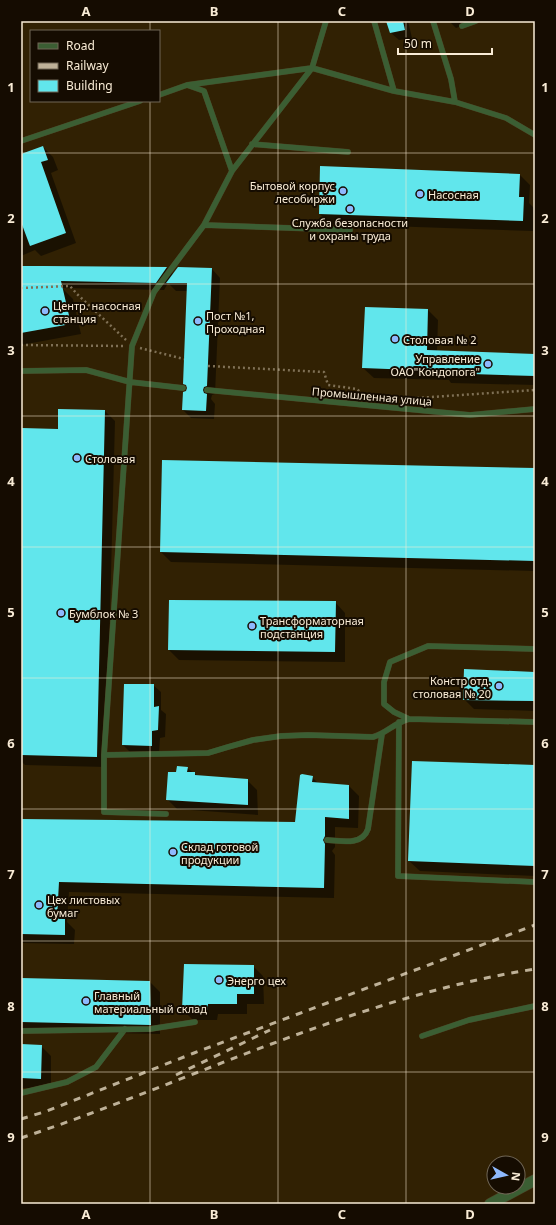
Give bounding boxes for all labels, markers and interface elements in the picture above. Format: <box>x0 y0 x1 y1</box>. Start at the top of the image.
text: A <box>82 2 91 20</box>
text: B <box>210 2 218 20</box>
text: C <box>338 2 346 20</box>
text: D <box>465 2 475 20</box>
legend <box>30 30 160 102</box>
scale bar <box>398 30 492 56</box>
text: 50 m <box>404 35 432 52</box>
text: Road <box>66 37 95 54</box>
text: Railway <box>66 57 110 74</box>
text: Building <box>66 77 113 94</box>
text: 1 <box>7 78 15 96</box>
text: 1 <box>541 78 549 96</box>
place label: Бытовой корпус лесобиржи <box>250 178 335 206</box>
marker: Бытовой корпус лесобиржи <box>338 186 348 196</box>
place label: Насосная <box>428 187 479 202</box>
marker: Насосная <box>415 189 425 199</box>
marker: Служба безопасности и охраны труда <box>345 204 355 214</box>
text: 2 <box>7 209 15 227</box>
text: 2 <box>541 209 549 227</box>
place label: Служба безопасности и охраны труда <box>292 215 408 243</box>
place label: Центр. насосная станция <box>53 298 141 326</box>
marker: Центр. насосная станция <box>40 306 50 316</box>
place label: Пост №1, Проходная <box>206 308 265 336</box>
marker: Пост №1, Проходная <box>193 316 203 326</box>
place label: Столовая № 2 <box>403 332 476 347</box>
marker: Столовая № 2 <box>390 334 400 344</box>
text: 3 <box>7 341 15 359</box>
text: 3 <box>541 341 549 359</box>
place label: Управление ОАО"Кондопога" <box>391 351 480 379</box>
marker: Управление ОАО"Кондопога" <box>483 359 493 369</box>
street label: Промышленная улица <box>311 383 433 409</box>
place label: Столовая <box>85 451 135 466</box>
marker: Столовая <box>72 453 82 463</box>
text: 4 <box>7 472 15 490</box>
text: 4 <box>541 472 549 490</box>
text: 5 <box>7 603 15 621</box>
text: 5 <box>541 603 549 621</box>
place label: Бумблок № 3 <box>69 606 138 621</box>
marker: Бумблок № 3 <box>56 608 66 618</box>
place label: Трансформаторная подстанция <box>260 613 364 641</box>
marker: Трансформаторная подстанция <box>247 621 257 631</box>
place label: Констр отд. столовая № 20 <box>413 673 491 701</box>
marker: Констр отд. столовая № 20 <box>494 681 504 691</box>
text: 6 <box>7 734 15 752</box>
text: 6 <box>541 734 549 752</box>
place label: Склад готовой продукции <box>181 839 258 867</box>
marker: Склад готовой продукции <box>168 847 178 857</box>
text: 7 <box>7 865 15 883</box>
text: 7 <box>541 865 549 883</box>
place label: Цех листовых бумаг <box>47 892 120 920</box>
marker: Цех листовых бумаг <box>34 900 44 910</box>
place label: Энерго цех <box>227 973 286 988</box>
marker: Энерго цех <box>214 975 224 985</box>
place label: Главный материальный склад <box>94 988 207 1016</box>
marker: Главный материальный склад <box>81 996 91 1006</box>
text: 8 <box>7 997 15 1015</box>
text: 8 <box>541 997 549 1015</box>
text: 9 <box>7 1128 15 1146</box>
text: 9 <box>541 1128 549 1146</box>
north arrow <box>486 1155 526 1195</box>
text: N <box>508 1171 524 1182</box>
text: A <box>82 1205 91 1223</box>
text: B <box>210 1205 218 1223</box>
text: C <box>338 1205 346 1223</box>
text: D <box>465 1205 475 1223</box>

